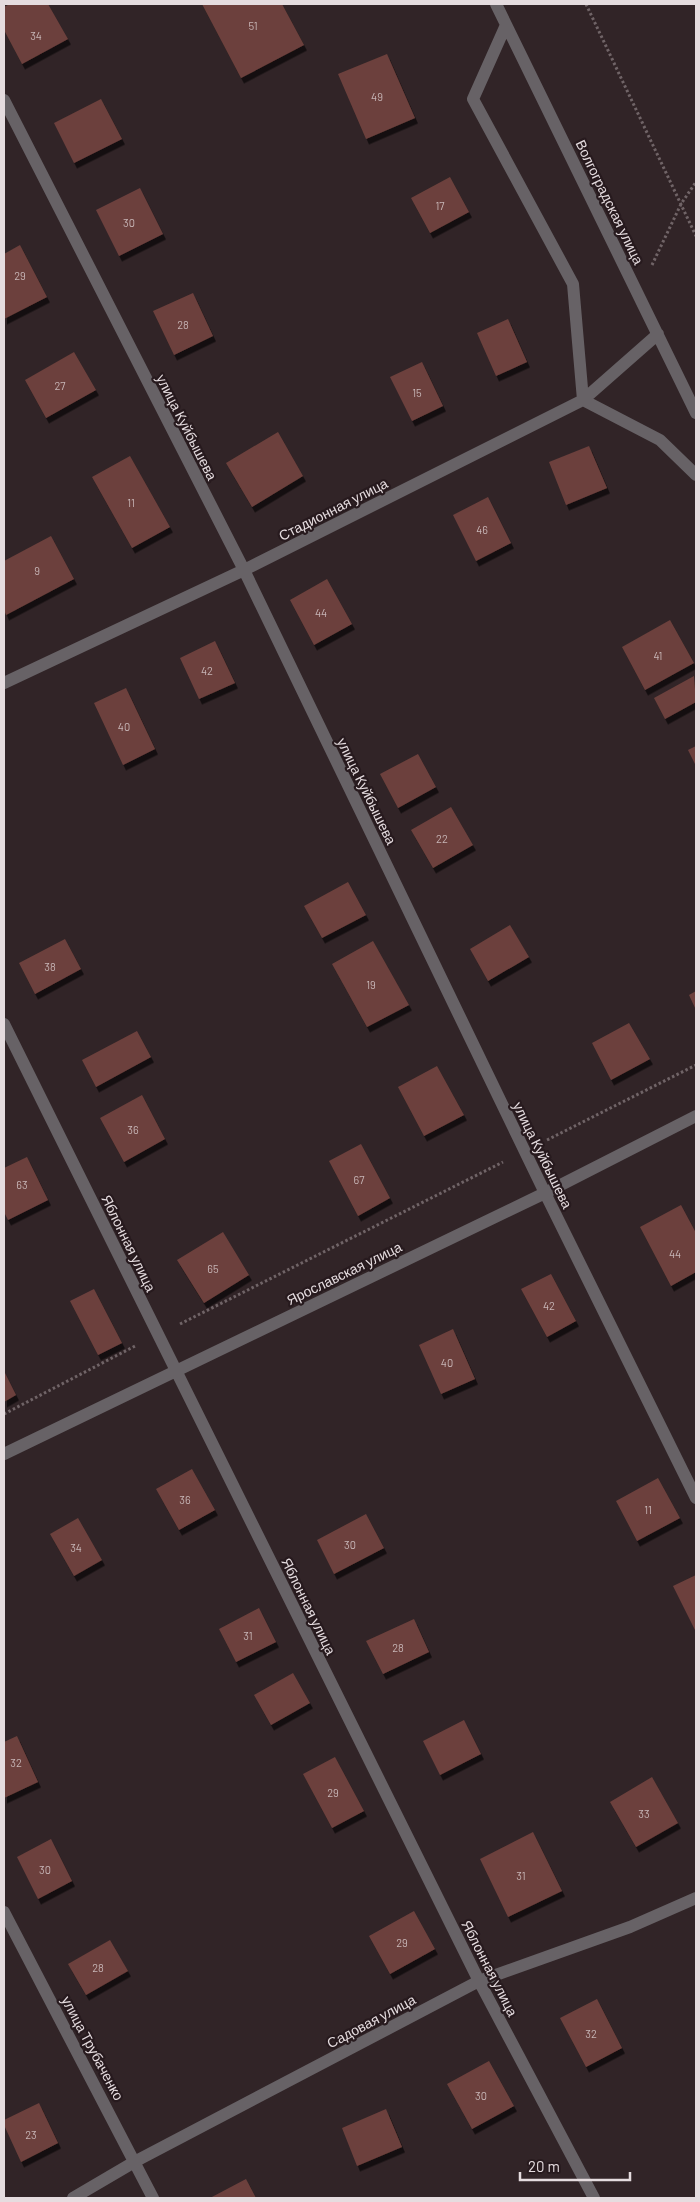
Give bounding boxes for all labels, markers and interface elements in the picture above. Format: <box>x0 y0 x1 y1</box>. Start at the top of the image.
house number: 51 <box>248 19 258 32</box>
house number: 34 <box>30 29 42 42</box>
house number: 49 <box>371 90 383 103</box>
street label: Волгоградская улица <box>572 137 648 267</box>
house number: 17 <box>435 199 445 212</box>
house number: 30 <box>123 216 135 229</box>
house number: 29 <box>14 269 26 282</box>
house number: 28 <box>177 318 189 331</box>
street label: улица Куйбышева <box>153 371 221 483</box>
house number: 27 <box>54 379 66 392</box>
house number: 15 <box>412 386 422 399</box>
street label: Стадионная улица <box>276 474 391 544</box>
house number: 11 <box>127 496 135 509</box>
house number: 46 <box>476 523 488 536</box>
house number: 9 <box>34 564 40 577</box>
house number: 44 <box>315 606 327 619</box>
house number: 41 <box>654 649 662 662</box>
house number: 42 <box>201 664 213 677</box>
house number: 40 <box>118 720 130 733</box>
street label: улица Куйбышева <box>334 735 400 847</box>
house number: 22 <box>436 832 448 845</box>
house number: 38 <box>44 960 56 973</box>
house number: 19 <box>366 978 376 991</box>
street label: улица Куйбышева <box>510 1099 576 1211</box>
house number: 36 <box>127 1123 139 1136</box>
house number: 67 <box>354 1173 364 1186</box>
house number: 63 <box>16 1178 28 1191</box>
street label: Яблонная улица <box>98 1192 160 1294</box>
street label: Ярославская улица <box>284 1238 405 1308</box>
house number: 44 <box>669 1247 681 1260</box>
house number: 65 <box>207 1262 219 1275</box>
house number: 42 <box>543 1299 555 1312</box>
house number: 40 <box>441 1356 453 1369</box>
house number: 36 <box>179 1493 191 1506</box>
house number: 11 <box>644 1503 652 1516</box>
house number: 30 <box>344 1538 356 1551</box>
house number: 34 <box>70 1541 82 1554</box>
street label: Яблонная улица <box>278 1555 340 1657</box>
house number: 31 <box>243 1629 253 1642</box>
house number: 28 <box>392 1641 404 1654</box>
house number: 32 <box>10 1756 22 1769</box>
house number: 29 <box>327 1786 339 1799</box>
house number: 33 <box>638 1807 650 1820</box>
house number: 30 <box>39 1863 51 1876</box>
house number: 31 <box>516 1869 526 1882</box>
street label: Яблонная улица <box>458 1917 522 2019</box>
house number: 29 <box>396 1936 408 1949</box>
house number: 28 <box>92 1961 104 1974</box>
street label: Садовая улица <box>324 1990 418 2051</box>
street label: улица Трубаченко <box>58 1993 128 2103</box>
house number: 32 <box>585 2027 597 2040</box>
house number: 30 <box>475 2089 487 2102</box>
house number: 23 <box>25 2128 37 2141</box>
scale bar <box>520 2150 630 2182</box>
text: 20 m <box>528 2157 560 2175</box>

